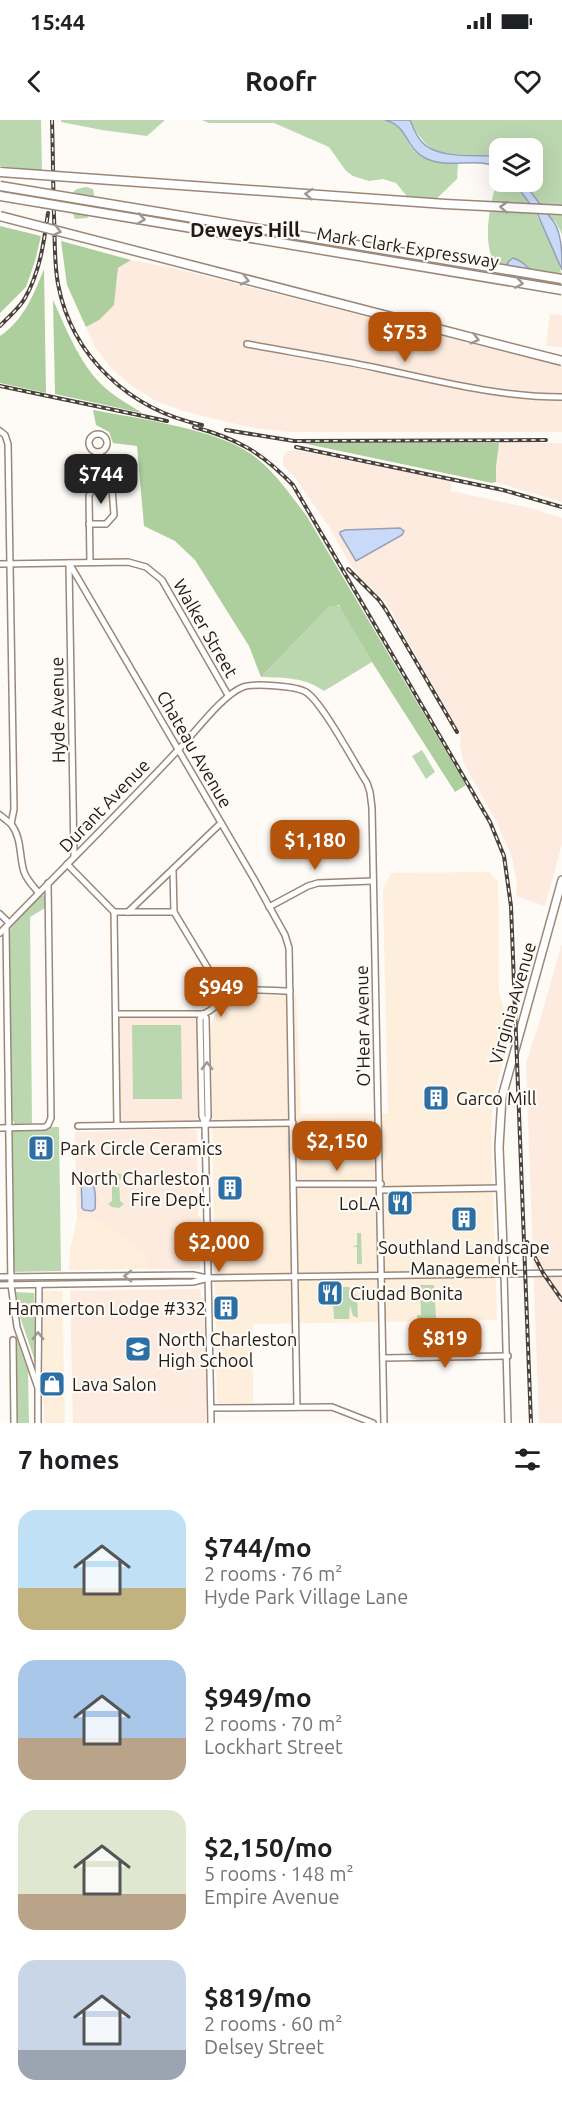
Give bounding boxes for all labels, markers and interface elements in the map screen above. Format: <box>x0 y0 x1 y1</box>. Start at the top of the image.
text: 15:44 <box>30 9 85 34</box>
icon: back <box>18 65 51 98</box>
icon: heart <box>511 65 544 98</box>
text: Roofr <box>245 66 317 96</box>
map controls <box>489 138 543 192</box>
button: layers <box>489 138 543 192</box>
one-way arrow <box>304 188 314 201</box>
one-way arrow <box>499 200 508 213</box>
one-way arrow <box>135 212 145 225</box>
district label: Deweys Hill <box>190 218 300 241</box>
street label: Mark Clark Expressway <box>316 223 501 271</box>
one-way arrow <box>51 224 61 237</box>
one-way arrow <box>240 273 250 286</box>
one-way arrow <box>515 276 524 288</box>
pin: $753 <box>369 312 441 363</box>
text: $753 <box>382 320 428 343</box>
one-way arrow <box>470 331 480 344</box>
pin: $744 <box>65 454 137 505</box>
text: $744 <box>78 462 124 485</box>
street label: Walker Street <box>170 575 242 681</box>
street label: Hyde Avenue <box>46 657 68 763</box>
street label: Chateau Avenue <box>153 687 237 811</box>
street label: Durant Avenue <box>55 754 153 856</box>
pin: $1,180 <box>266 820 364 871</box>
text: $1,180 <box>284 828 346 851</box>
street label: Virginia Avenue <box>485 939 539 1067</box>
street label: O'Hear Avenue <box>351 965 373 1087</box>
pin: $949 <box>185 967 257 1018</box>
text: $949 <box>198 975 244 998</box>
one-way arrow <box>201 1061 213 1070</box>
building icon: Garco Mill <box>421 1083 451 1113</box>
place label: Garco Mill <box>456 1088 537 1108</box>
pin: $2,150 <box>288 1121 386 1172</box>
text: $2,150 <box>306 1129 368 1152</box>
building icon: Park Circle Ceramics <box>26 1133 56 1163</box>
place label: Park Circle Ceramics <box>60 1138 223 1158</box>
place label: North Charleston Fire Dept. <box>71 1168 210 1209</box>
building icon: North Charleston Fire Dept. <box>215 1173 245 1203</box>
restaurant icon: LoLA <box>385 1188 415 1218</box>
place label: LoLA <box>339 1193 380 1213</box>
building icon: Southland Landscape Management <box>449 1204 479 1234</box>
pin: $2,000 <box>170 1222 268 1273</box>
text: $2,000 <box>188 1230 250 1253</box>
place label: Southland Landscape Management <box>378 1237 550 1278</box>
one-way arrow <box>123 1270 132 1282</box>
restaurant icon: Ciudad Bonita <box>315 1278 345 1308</box>
place label: Ciudad Bonita <box>350 1283 463 1303</box>
building icon: Hammerton Lodge #332 <box>211 1293 241 1323</box>
place label: Hammerton Lodge #332 <box>7 1298 206 1318</box>
pin: $819 <box>409 1318 481 1369</box>
text: $819 <box>422 1326 468 1349</box>
place label: North Charleston High School <box>158 1329 297 1370</box>
one-way arrow <box>32 1332 44 1341</box>
school or university icon: North Charleston High School <box>123 1334 153 1364</box>
shop icon: Lava Salon <box>37 1369 67 1399</box>
place label: Lava Salon <box>72 1374 157 1394</box>
icon: filters <box>511 1443 544 1476</box>
text: 7 homes <box>18 1445 119 1474</box>
text: $744/mo <box>204 1533 312 1562</box>
icon: home <box>66 1534 138 1606</box>
text: 2 rooms · 76 m² <box>204 1562 342 1585</box>
text: Hyde Park Village Lane <box>204 1585 408 1608</box>
text: $949/mo <box>204 1683 312 1712</box>
icon: home <box>66 1684 138 1756</box>
text: 2 rooms · 70 m² <box>204 1712 342 1735</box>
text: Lockhart Street <box>204 1735 343 1758</box>
text: $2,150/mo <box>204 1833 333 1862</box>
icon: home <box>66 1834 138 1906</box>
text: 5 rooms · 148 m² <box>204 1862 354 1885</box>
text: Empire Avenue <box>204 1885 340 1908</box>
text: $819/mo <box>204 1983 312 2012</box>
icon: home <box>66 1984 138 2056</box>
text: 2 rooms · 60 m² <box>204 2012 342 2035</box>
text: Delsey Street <box>204 2035 324 2058</box>

